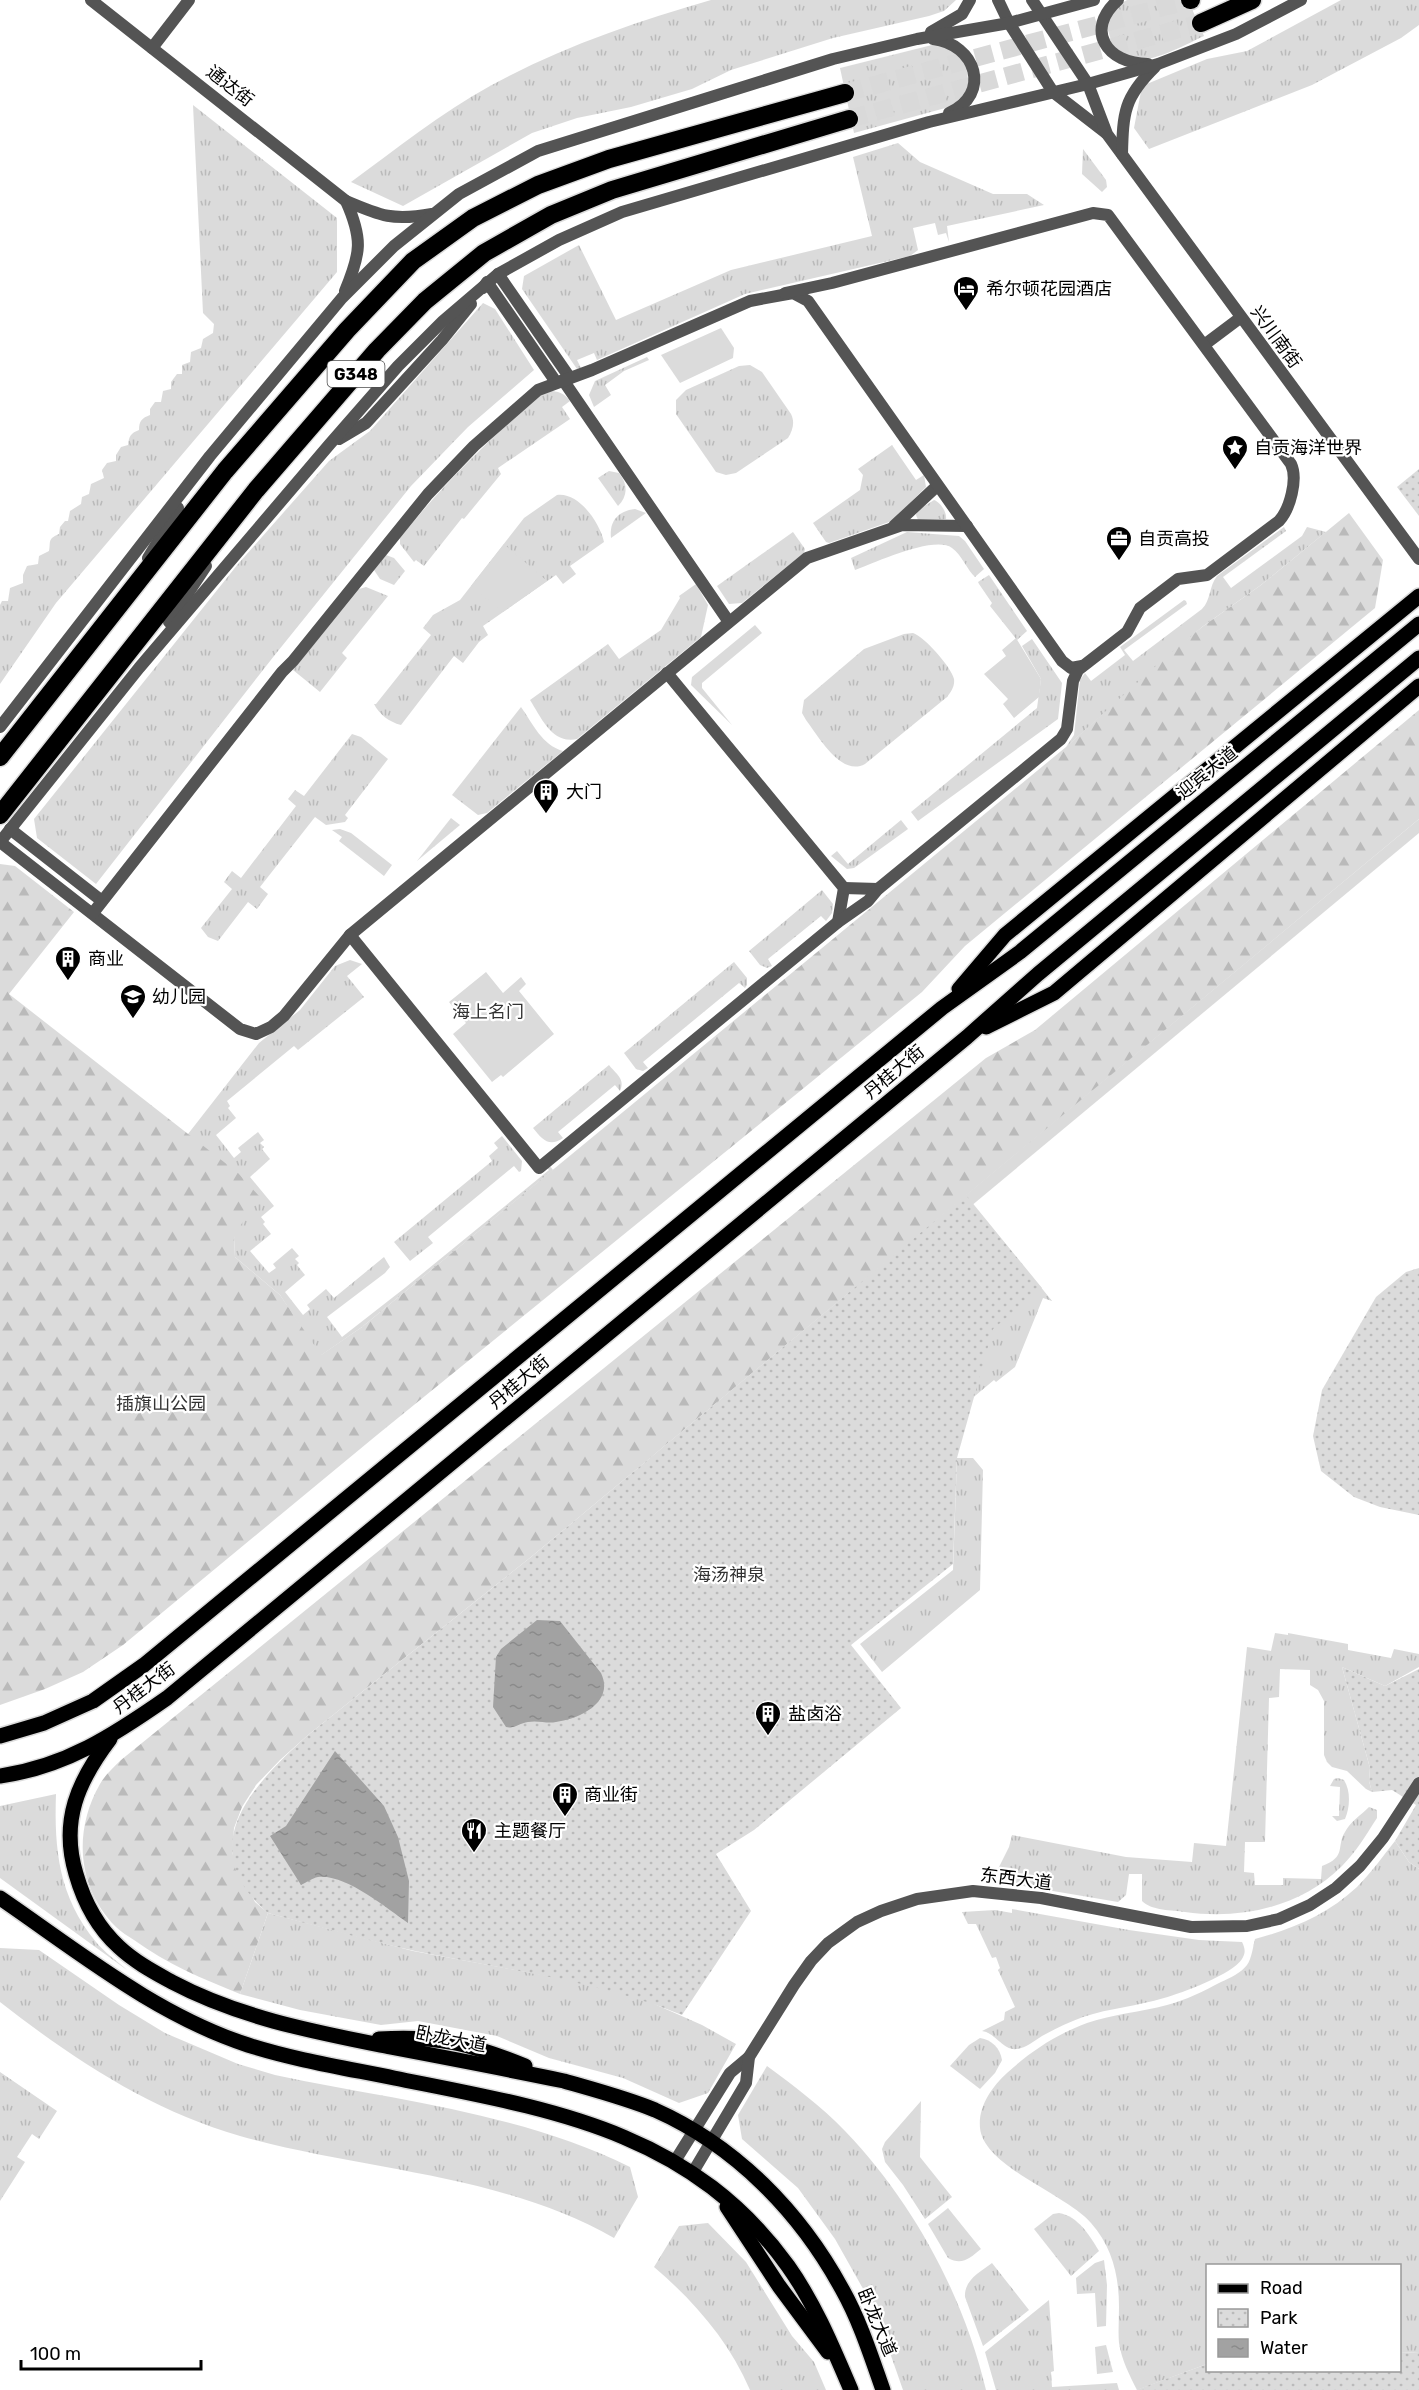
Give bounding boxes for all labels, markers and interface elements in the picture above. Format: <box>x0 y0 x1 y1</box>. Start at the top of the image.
street label: 通达街 <box>202 61 258 111</box>
hotel icon: 希尔顿花园酒店 <box>951 274 981 312</box>
place label: 希尔顿花园酒店 <box>986 278 1112 300</box>
street label: 兴川南街 <box>1246 301 1306 373</box>
road number: G348 <box>328 361 385 387</box>
place icon: 自贡海洋世界 <box>1220 433 1250 471</box>
place label: 自贡海洋世界 <box>1254 437 1362 459</box>
office icon: 自贡高投 <box>1104 524 1134 562</box>
place label: 自贡高投 <box>1138 528 1210 550</box>
street label: 迎宾大道 <box>1172 742 1242 804</box>
building icon: 大门 <box>531 777 561 815</box>
place label: 大门 <box>566 781 602 803</box>
building icon: 商业 <box>53 944 83 982</box>
place label: 商业 <box>88 948 124 970</box>
school or university icon: 幼儿园 <box>118 982 148 1020</box>
place label: 幼儿园 <box>152 986 206 1008</box>
park label: 海上名门 <box>452 1001 524 1023</box>
street label: 丹桂大街 <box>859 1040 929 1104</box>
street label: 丹桂大街 <box>484 1350 554 1414</box>
park label: 插旗山公园 <box>116 1393 206 1415</box>
park label: 海汤神泉 <box>693 1564 765 1586</box>
street label: 丹桂大街 <box>109 1658 179 1718</box>
building icon: 盐卤浴 <box>753 1699 783 1737</box>
place label: 盐卤浴 <box>788 1703 842 1725</box>
building icon: 商业街 <box>550 1780 580 1818</box>
place label: 商业街 <box>584 1784 638 1806</box>
restaurant icon: 主题餐厅 <box>459 1816 489 1854</box>
place label: 主题餐厅 <box>494 1820 566 1842</box>
street label: 东西大道 <box>979 1864 1053 1894</box>
street label: 卧龙大道 <box>414 2021 488 2057</box>
legend <box>1206 2264 1401 2372</box>
text: Road <box>1260 2277 1303 2299</box>
street label: 卧龙大道 <box>853 2285 901 2359</box>
text: Park <box>1260 2307 1298 2329</box>
scale bar <box>21 2333 201 2371</box>
text: Water <box>1260 2337 1308 2359</box>
text: 100 m <box>30 2343 81 2365</box>

